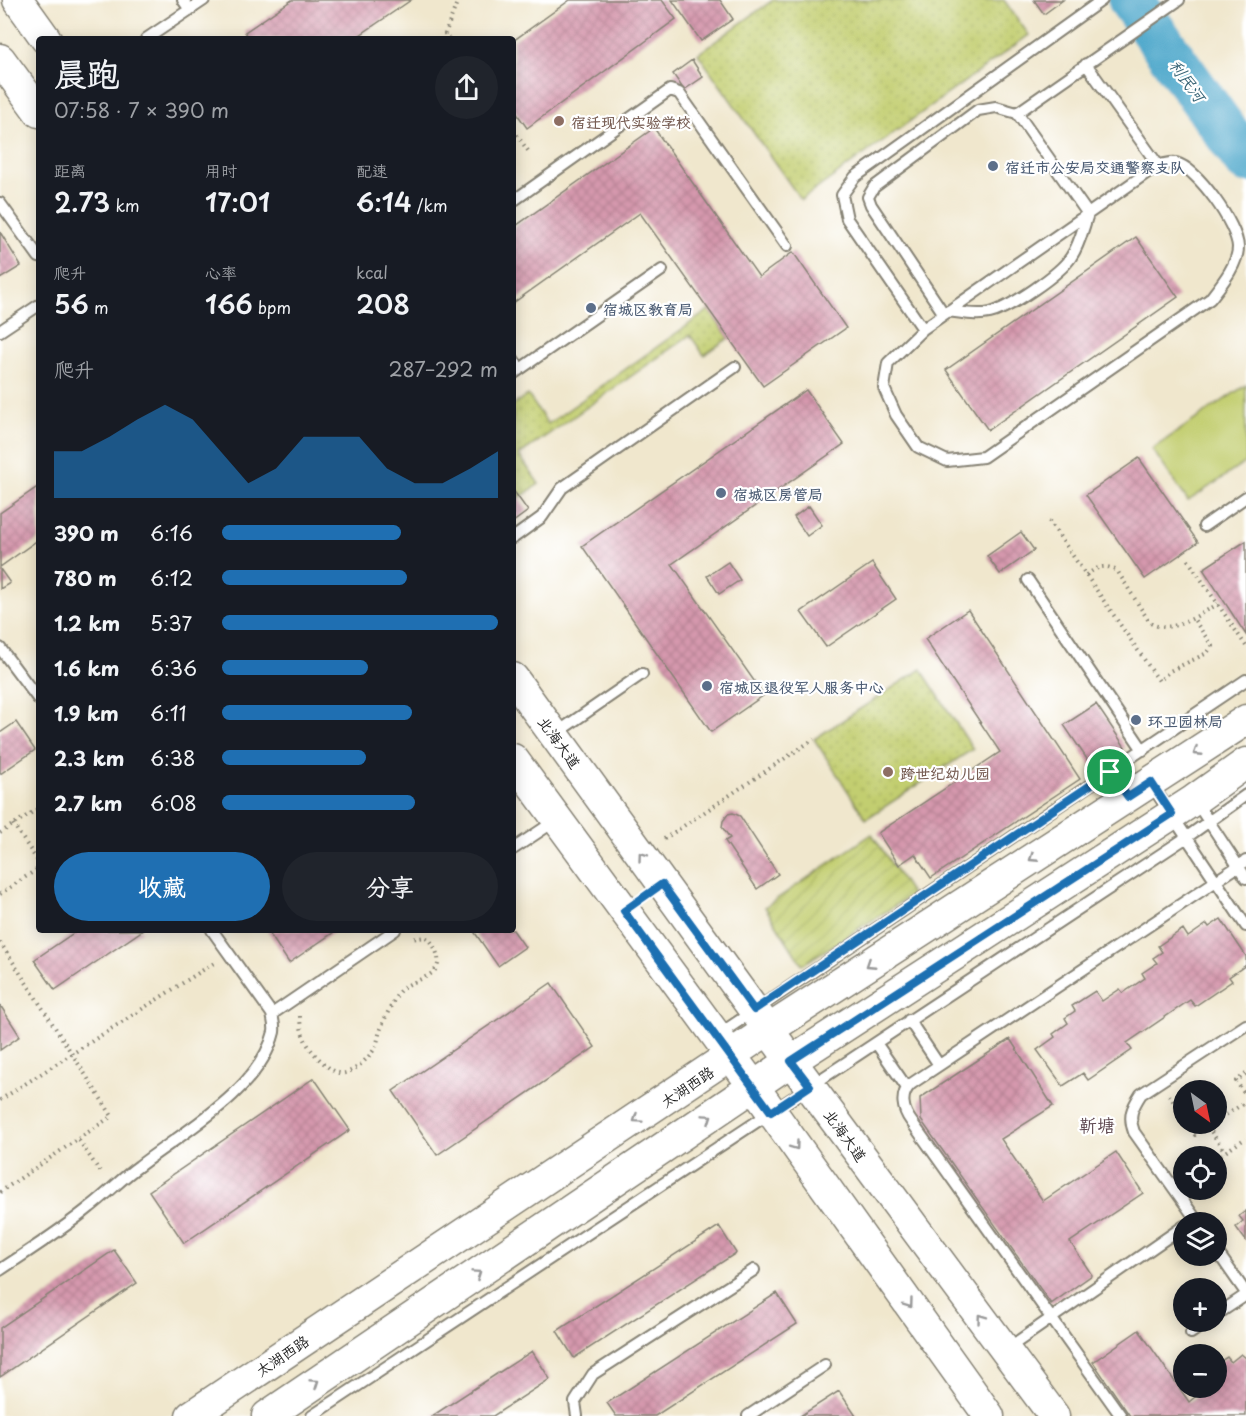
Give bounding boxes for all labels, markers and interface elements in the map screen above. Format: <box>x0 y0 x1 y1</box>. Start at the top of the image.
text: 晨跑 <box>54 47 120 97</box>
water label: 利民河 <box>1164 54 1214 109</box>
button: share <box>435 56 498 119</box>
text: 07:58 · 7 × 390 m <box>54 95 229 125</box>
place label: 宿迁现代实验学校 <box>571 110 691 133</box>
marker: 宿迁现代实验学校 <box>552 114 566 128</box>
place label: 宿迁市公安局交通警察支队 <box>1005 155 1185 178</box>
text: 距离 <box>54 158 86 182</box>
text: 用时 <box>205 158 237 182</box>
text: 配速 <box>356 158 388 182</box>
marker: 宿迁市公安局交通警察支队 <box>986 159 1000 173</box>
text: 2.73 <box>54 182 110 221</box>
text: 17:01 <box>205 182 270 221</box>
text: 6:14 <box>356 182 412 221</box>
text: km <box>110 193 139 217</box>
text: /km <box>412 193 448 217</box>
text: 爬升 <box>54 260 86 284</box>
text: 心率 <box>205 260 237 284</box>
text: kcal <box>356 260 388 284</box>
text: 56 <box>54 284 89 323</box>
text: 166 <box>205 284 253 323</box>
text: 208 <box>356 284 410 323</box>
text: m <box>89 295 109 319</box>
text: bpm <box>253 295 291 319</box>
place label: 宿城区教育局 <box>603 297 693 320</box>
marker: 宿城区教育局 <box>584 301 598 315</box>
text: 爬升 <box>54 354 94 384</box>
text: 287–292 m <box>388 354 498 384</box>
place label: 宿城区房管局 <box>733 482 823 505</box>
marker: 宿城区房管局 <box>714 486 728 500</box>
text: 390 m <box>54 518 119 548</box>
text: 6:16 <box>150 518 193 548</box>
text: 780 m <box>54 563 117 593</box>
text: 6:12 <box>150 563 193 593</box>
text: 1.2 km <box>54 608 120 638</box>
text: 5:37 <box>150 608 192 638</box>
text: 1.6 km <box>54 653 119 683</box>
text: 6:36 <box>150 653 197 683</box>
place label: 宿城区退役军人服务中心 <box>719 675 884 698</box>
marker: 宿城区退役军人服务中心 <box>700 679 714 693</box>
text: 1.9 km <box>54 698 119 728</box>
text: 6:11 <box>150 698 186 728</box>
place label: 环卫园林局 <box>1148 709 1223 732</box>
street label: 北海大道 <box>533 711 587 773</box>
marker: 环卫园林局 <box>1129 713 1143 727</box>
text: 2.3 km <box>54 743 124 773</box>
text: 6:38 <box>150 743 195 773</box>
one-way arrow <box>1193 745 1204 756</box>
pin <box>1084 746 1135 797</box>
icon: arrive <box>1093 755 1126 788</box>
place label: 跨世纪幼儿园 <box>900 761 990 784</box>
marker: 跨世纪幼儿园 <box>881 765 895 779</box>
text: 2.7 km <box>54 788 122 818</box>
text: 6:08 <box>150 788 197 818</box>
one-way arrow <box>1029 851 1040 862</box>
button: 收藏 <box>54 852 270 921</box>
button: 分享 <box>282 852 498 921</box>
one-way arrow <box>638 852 649 863</box>
one-way arrow <box>866 957 876 969</box>
street label: 太湖西路 <box>656 1060 718 1112</box>
north arrow <box>1173 1080 1227 1134</box>
map controls <box>1173 1080 1227 1398</box>
street label: 北海大道 <box>819 1104 873 1166</box>
one-way arrow <box>633 1111 644 1122</box>
district label: 靳塘 <box>1079 1111 1115 1138</box>
one-way arrow <box>701 1114 712 1125</box>
one-way arrow <box>788 1139 799 1150</box>
button: locate <box>1173 1146 1227 1200</box>
button: layers <box>1173 1212 1227 1266</box>
one-way arrow <box>470 1270 481 1281</box>
button: + <box>1173 1278 1227 1332</box>
one-way arrow <box>902 1298 913 1309</box>
one-way arrow <box>978 1314 989 1325</box>
street label: 太湖西路 <box>251 1329 313 1381</box>
button: − <box>1173 1344 1227 1398</box>
one-way arrow <box>309 1379 320 1390</box>

